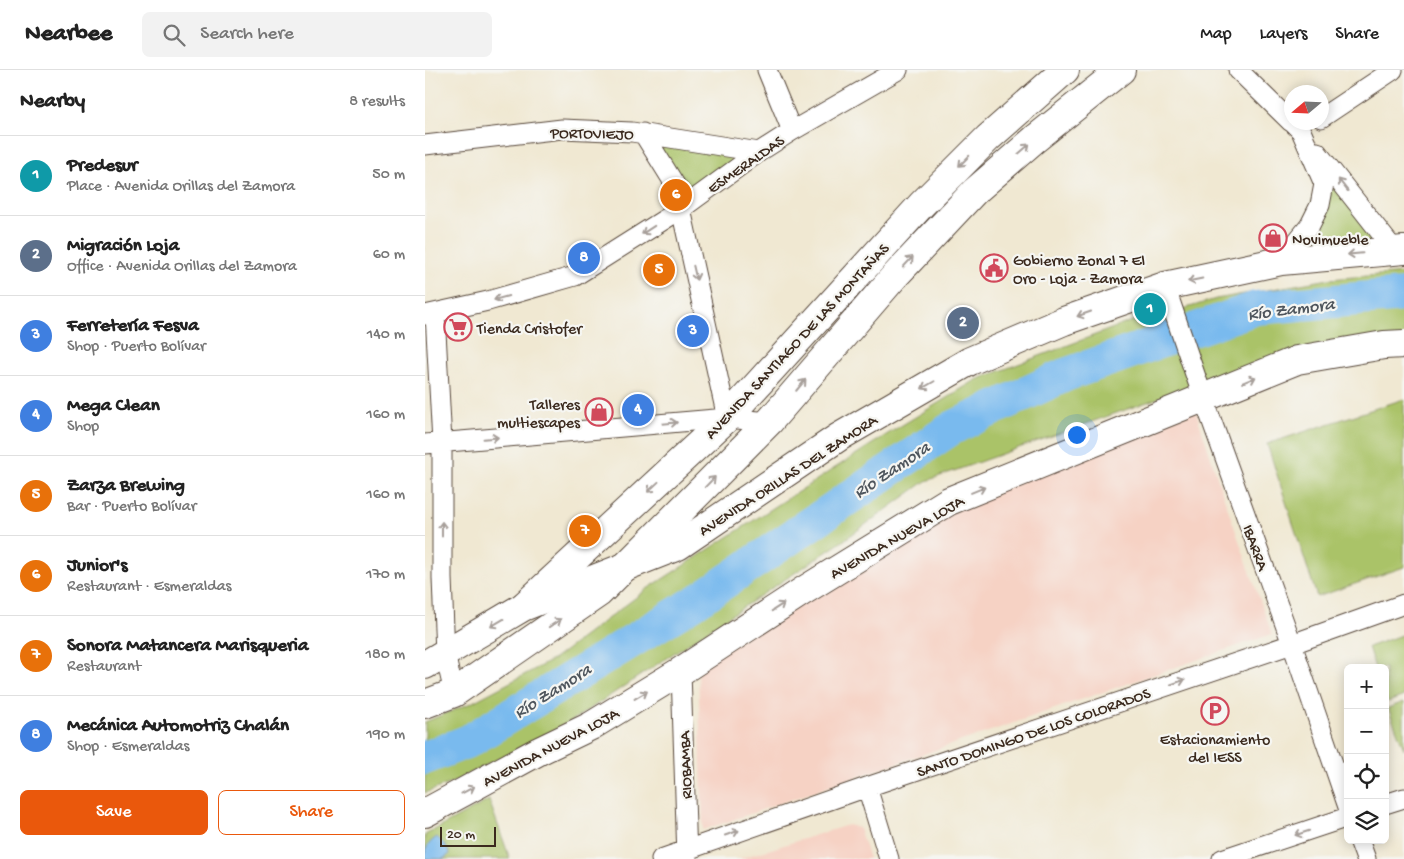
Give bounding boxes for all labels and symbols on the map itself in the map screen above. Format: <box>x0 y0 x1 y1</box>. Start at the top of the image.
north arrow <box>1284 85 1329 130</box>
street label: PORTOVIEJO <box>549 125 634 146</box>
street label: ESMERALDAS <box>705 132 790 199</box>
one-way arrow <box>1017 143 1030 154</box>
one-way arrow <box>959 155 971 167</box>
pin: 6 <box>660 176 692 214</box>
one-way arrow <box>1338 179 1349 192</box>
shop icon: Novimueble <box>1258 223 1288 253</box>
one-way arrow <box>641 226 655 236</box>
place label: Novimueble <box>1292 232 1369 251</box>
pin: 8 <box>568 239 600 277</box>
street label: AVENIDA SANTIAGO DE LAS MONTAÑAS <box>702 239 895 444</box>
one-way arrow <box>1348 250 1364 259</box>
pin: 5 <box>643 251 675 289</box>
public building icon: Gobierno Zonal 7 El Oro - Loja - Zamora <box>979 253 1009 283</box>
place label: Gobierno Zonal 7 El Oro - Loja - Zamora <box>1013 253 1145 290</box>
one-way arrow <box>902 256 914 269</box>
one-way arrow <box>691 265 700 281</box>
one-way arrow <box>1188 275 1204 285</box>
pin: 1 <box>1134 290 1166 328</box>
one-way arrow <box>494 293 510 303</box>
water label: Río Zamora <box>1247 295 1337 326</box>
pin: 2 <box>947 304 979 342</box>
one-way arrow <box>1077 310 1092 319</box>
supermarket icon: Tienda Cristofer <box>443 312 473 342</box>
pin: 3 <box>677 312 709 350</box>
place label: Tienda Cristofer <box>476 321 583 340</box>
one-way arrow <box>1241 375 1256 384</box>
one-way arrow <box>795 378 806 391</box>
one-way arrow <box>921 380 936 390</box>
pin: 4 <box>622 391 654 429</box>
place label: Talleres multiescapes <box>497 397 581 434</box>
shop icon: Talleres multiescapes <box>584 397 614 427</box>
street label: AVENIDA ORILLAS DEL ZAMORA <box>696 411 883 542</box>
one-way arrow <box>662 418 678 428</box>
your location <box>1064 422 1090 448</box>
one-way arrow <box>482 434 498 443</box>
water label: Río Zamora <box>850 437 935 504</box>
one-way arrow <box>704 476 716 488</box>
one-way arrow <box>647 481 660 493</box>
one-way arrow <box>970 484 985 494</box>
street label: AVENIDA NUEVA LOJA <box>827 492 969 585</box>
pin: 7 <box>569 512 601 550</box>
one-way arrow <box>437 521 447 538</box>
street label: IBARRA <box>1237 523 1271 575</box>
one-way arrow <box>770 602 784 612</box>
one-way arrow <box>490 618 504 628</box>
one-way arrow <box>548 618 562 628</box>
water label: Río Zamora <box>511 660 597 724</box>
one-way arrow <box>1170 677 1186 686</box>
street label: SANTO DOMINGO DE LOS COLORADOS <box>915 685 1154 783</box>
one-way arrow <box>634 690 648 700</box>
parking icon: Estacionamiento del IESS <box>1200 696 1230 726</box>
street label: AVENIDA NUEVA LOJA <box>480 704 624 793</box>
street label: RIOBAMBA <box>677 729 698 799</box>
place label: Estacionamiento del IESS <box>1160 732 1270 769</box>
one-way arrow <box>460 785 475 794</box>
scale bar <box>440 824 496 847</box>
one-way arrow <box>724 828 740 838</box>
one-way arrow <box>1294 828 1310 838</box>

